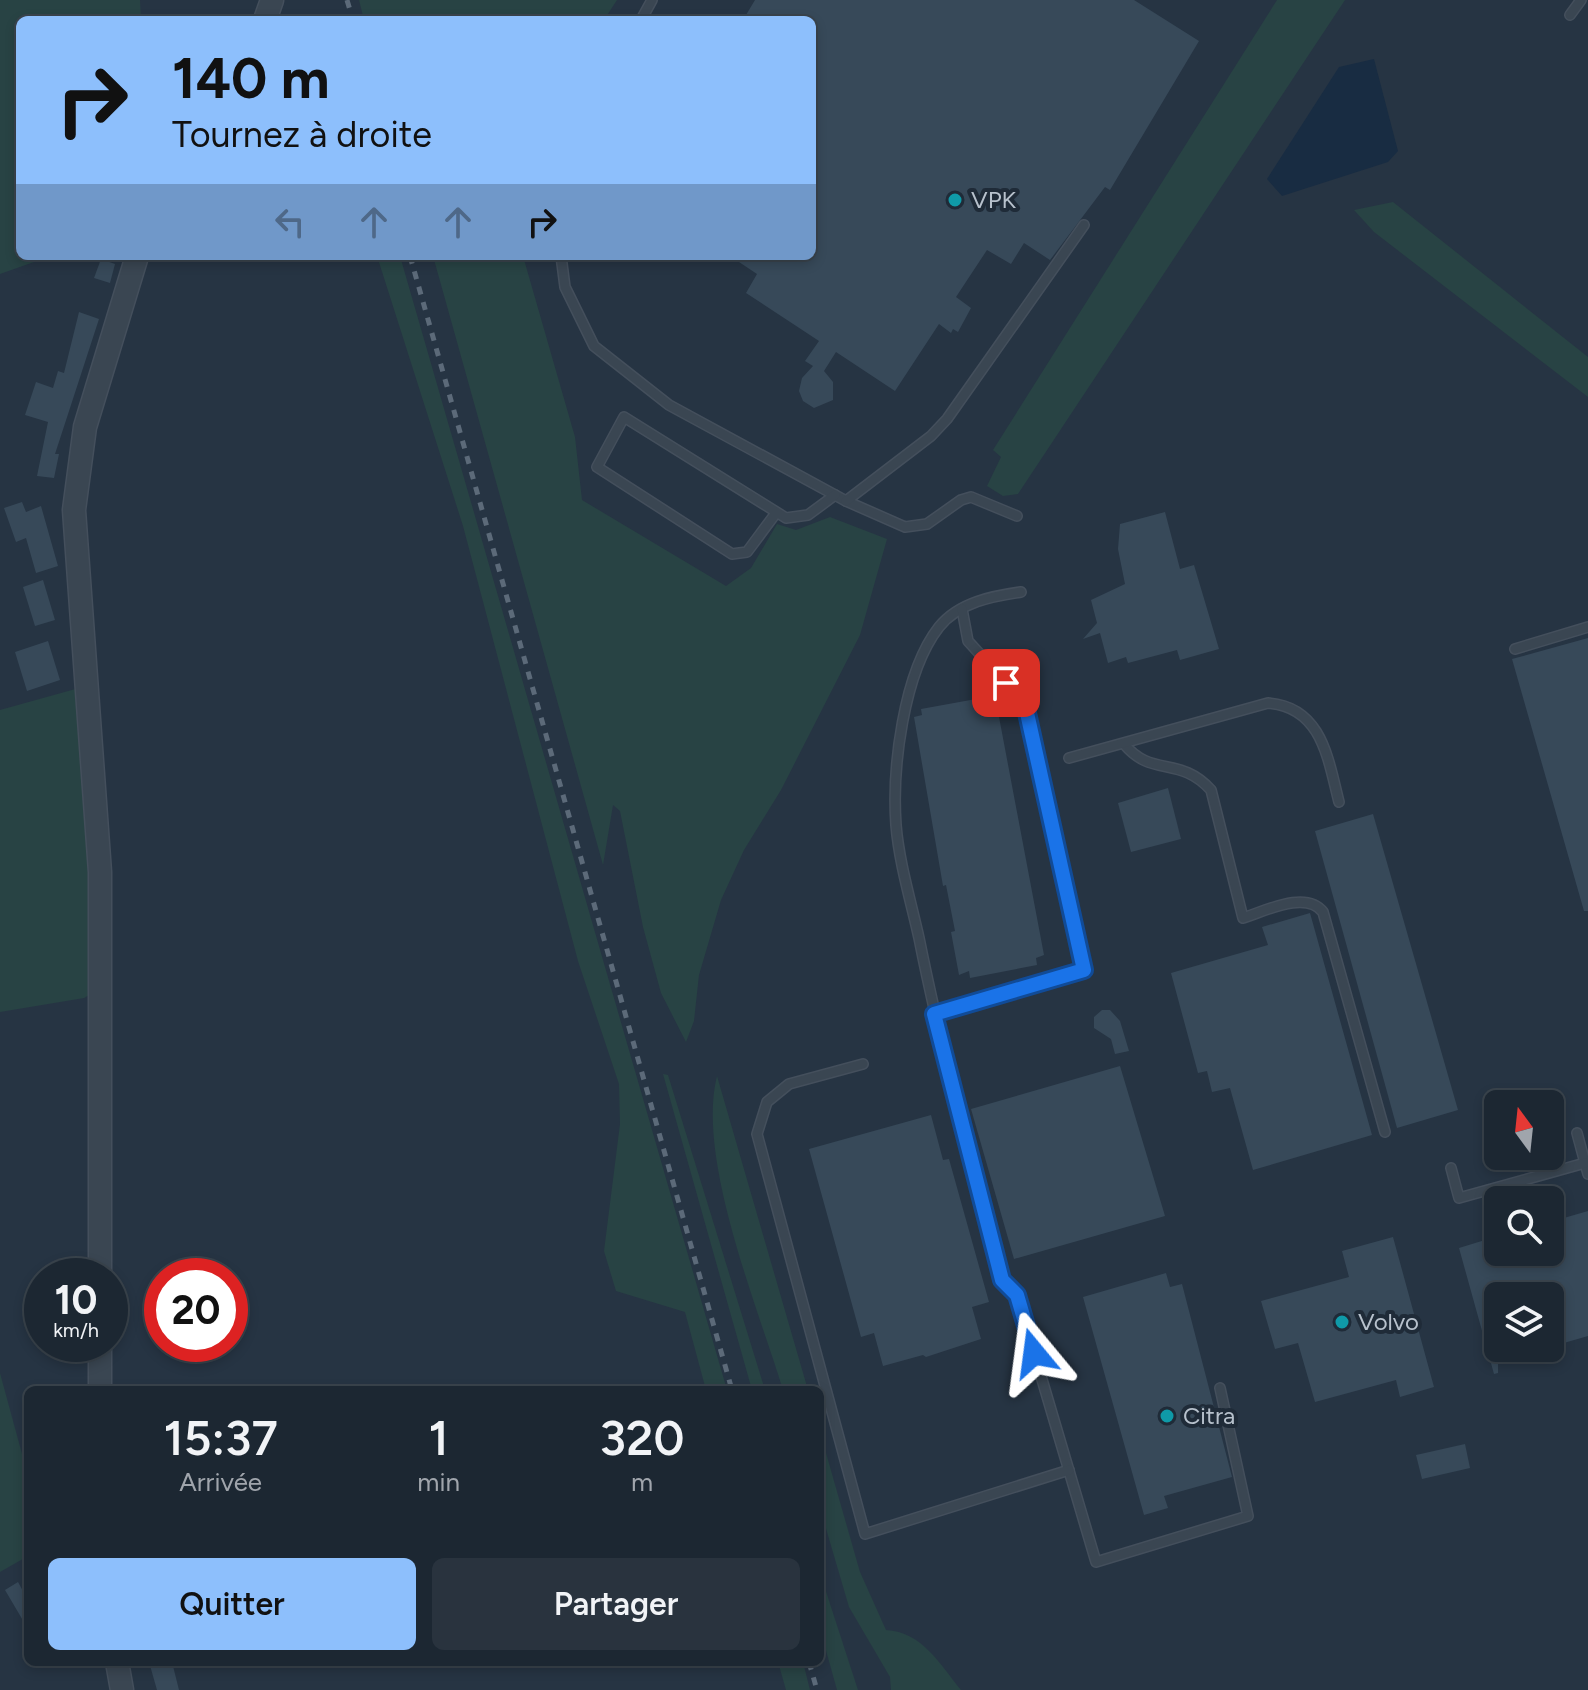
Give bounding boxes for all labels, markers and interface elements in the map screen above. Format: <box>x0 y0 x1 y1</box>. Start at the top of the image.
text: 140 m <box>172 45 330 112</box>
icon: right <box>40 48 144 152</box>
text: Tournez à droite <box>172 113 432 156</box>
place label: VPK <box>971 185 1017 214</box>
marker: VPK <box>946 191 964 209</box>
icon: left <box>268 200 312 244</box>
icon: ahead <box>352 200 396 244</box>
icon: ahead <box>436 200 480 244</box>
icon: right <box>520 200 564 244</box>
pin <box>972 649 1040 717</box>
icon: arrive <box>984 661 1028 705</box>
north arrow <box>1484 1090 1564 1170</box>
map controls <box>1484 1090 1564 1362</box>
button: search <box>1484 1186 1564 1266</box>
speed limit sign: 20 <box>144 1258 248 1362</box>
text: 10 <box>55 1276 97 1324</box>
button: layers <box>1484 1282 1564 1362</box>
place label: Volvo <box>1358 1307 1419 1336</box>
position arrow <box>992 1311 1076 1395</box>
marker: Volvo <box>1333 1313 1351 1331</box>
text: km/h <box>53 1318 99 1342</box>
place label: Citra <box>1183 1401 1235 1430</box>
marker: Citra <box>1158 1407 1176 1425</box>
text: 15:37 <box>164 1409 278 1467</box>
text: 1 <box>429 1409 449 1467</box>
text: 320 <box>600 1409 684 1467</box>
text: Arrivée <box>179 1466 262 1498</box>
text: min <box>417 1466 460 1498</box>
text: m <box>631 1466 653 1498</box>
button: Quitter <box>48 1558 416 1650</box>
button: Partager <box>432 1558 800 1650</box>

